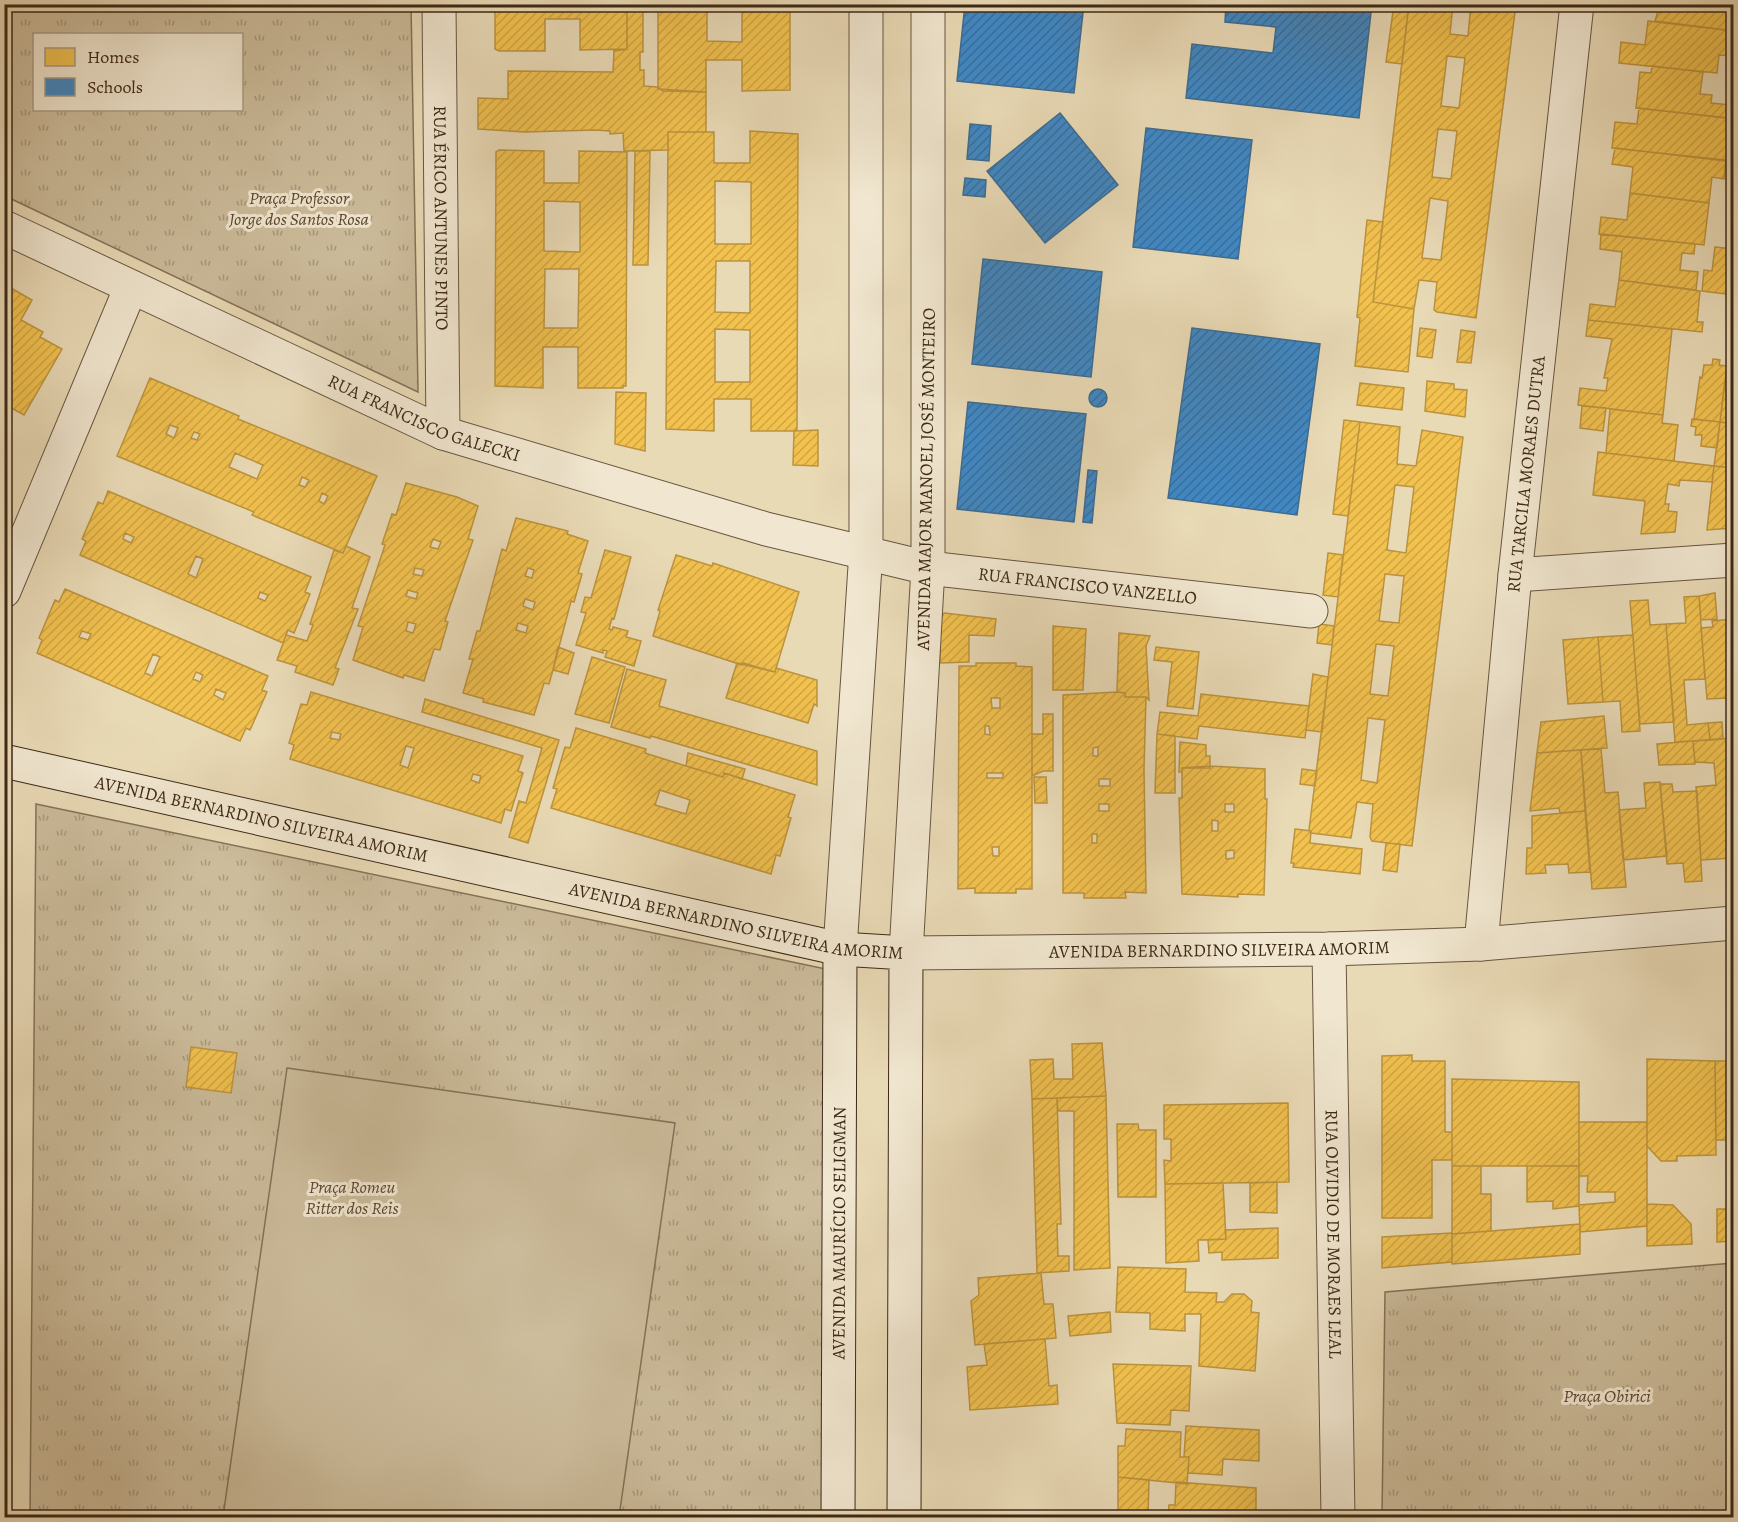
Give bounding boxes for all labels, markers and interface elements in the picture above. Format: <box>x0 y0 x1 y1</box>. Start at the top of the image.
legend <box>33 33 243 111</box>
text: Homes <box>87 45 139 69</box>
text: Schools <box>87 75 143 99</box>
street label: RUA ÉRICO ANTUNES PINTO <box>428 105 454 331</box>
park label: Praça Professor Jorge dos Santos Rosa <box>228 186 369 231</box>
street label: AVENIDA MAJOR MANOEL JOSÉ MONTEIRO <box>911 307 941 652</box>
street label: RUA TARCILA MORAES DUTRA <box>1501 354 1551 594</box>
street label: RUA FRANCISCO GALECKI <box>324 369 523 467</box>
street label: RUA FRANCISCO VANZELLO <box>977 562 1198 610</box>
street label: AVENIDA BERNARDINO SILVEIRA AMORIM <box>92 770 430 868</box>
street label: AVENIDA BERNARDINO SILVEIRA AMORIM <box>566 876 904 965</box>
street label: AVENIDA BERNARDINO SILVEIRA AMORIM <box>1048 935 1390 964</box>
street label: AVENIDA MAURÍCIO SELIGMAN <box>827 1107 851 1360</box>
street label: RUA OLVIDIO DE MORAES LEAL <box>1320 1109 1347 1360</box>
park label: Praça Romeu Ritter dos Reis <box>305 1175 399 1220</box>
park label: Praça Obirici <box>1563 1384 1651 1408</box>

